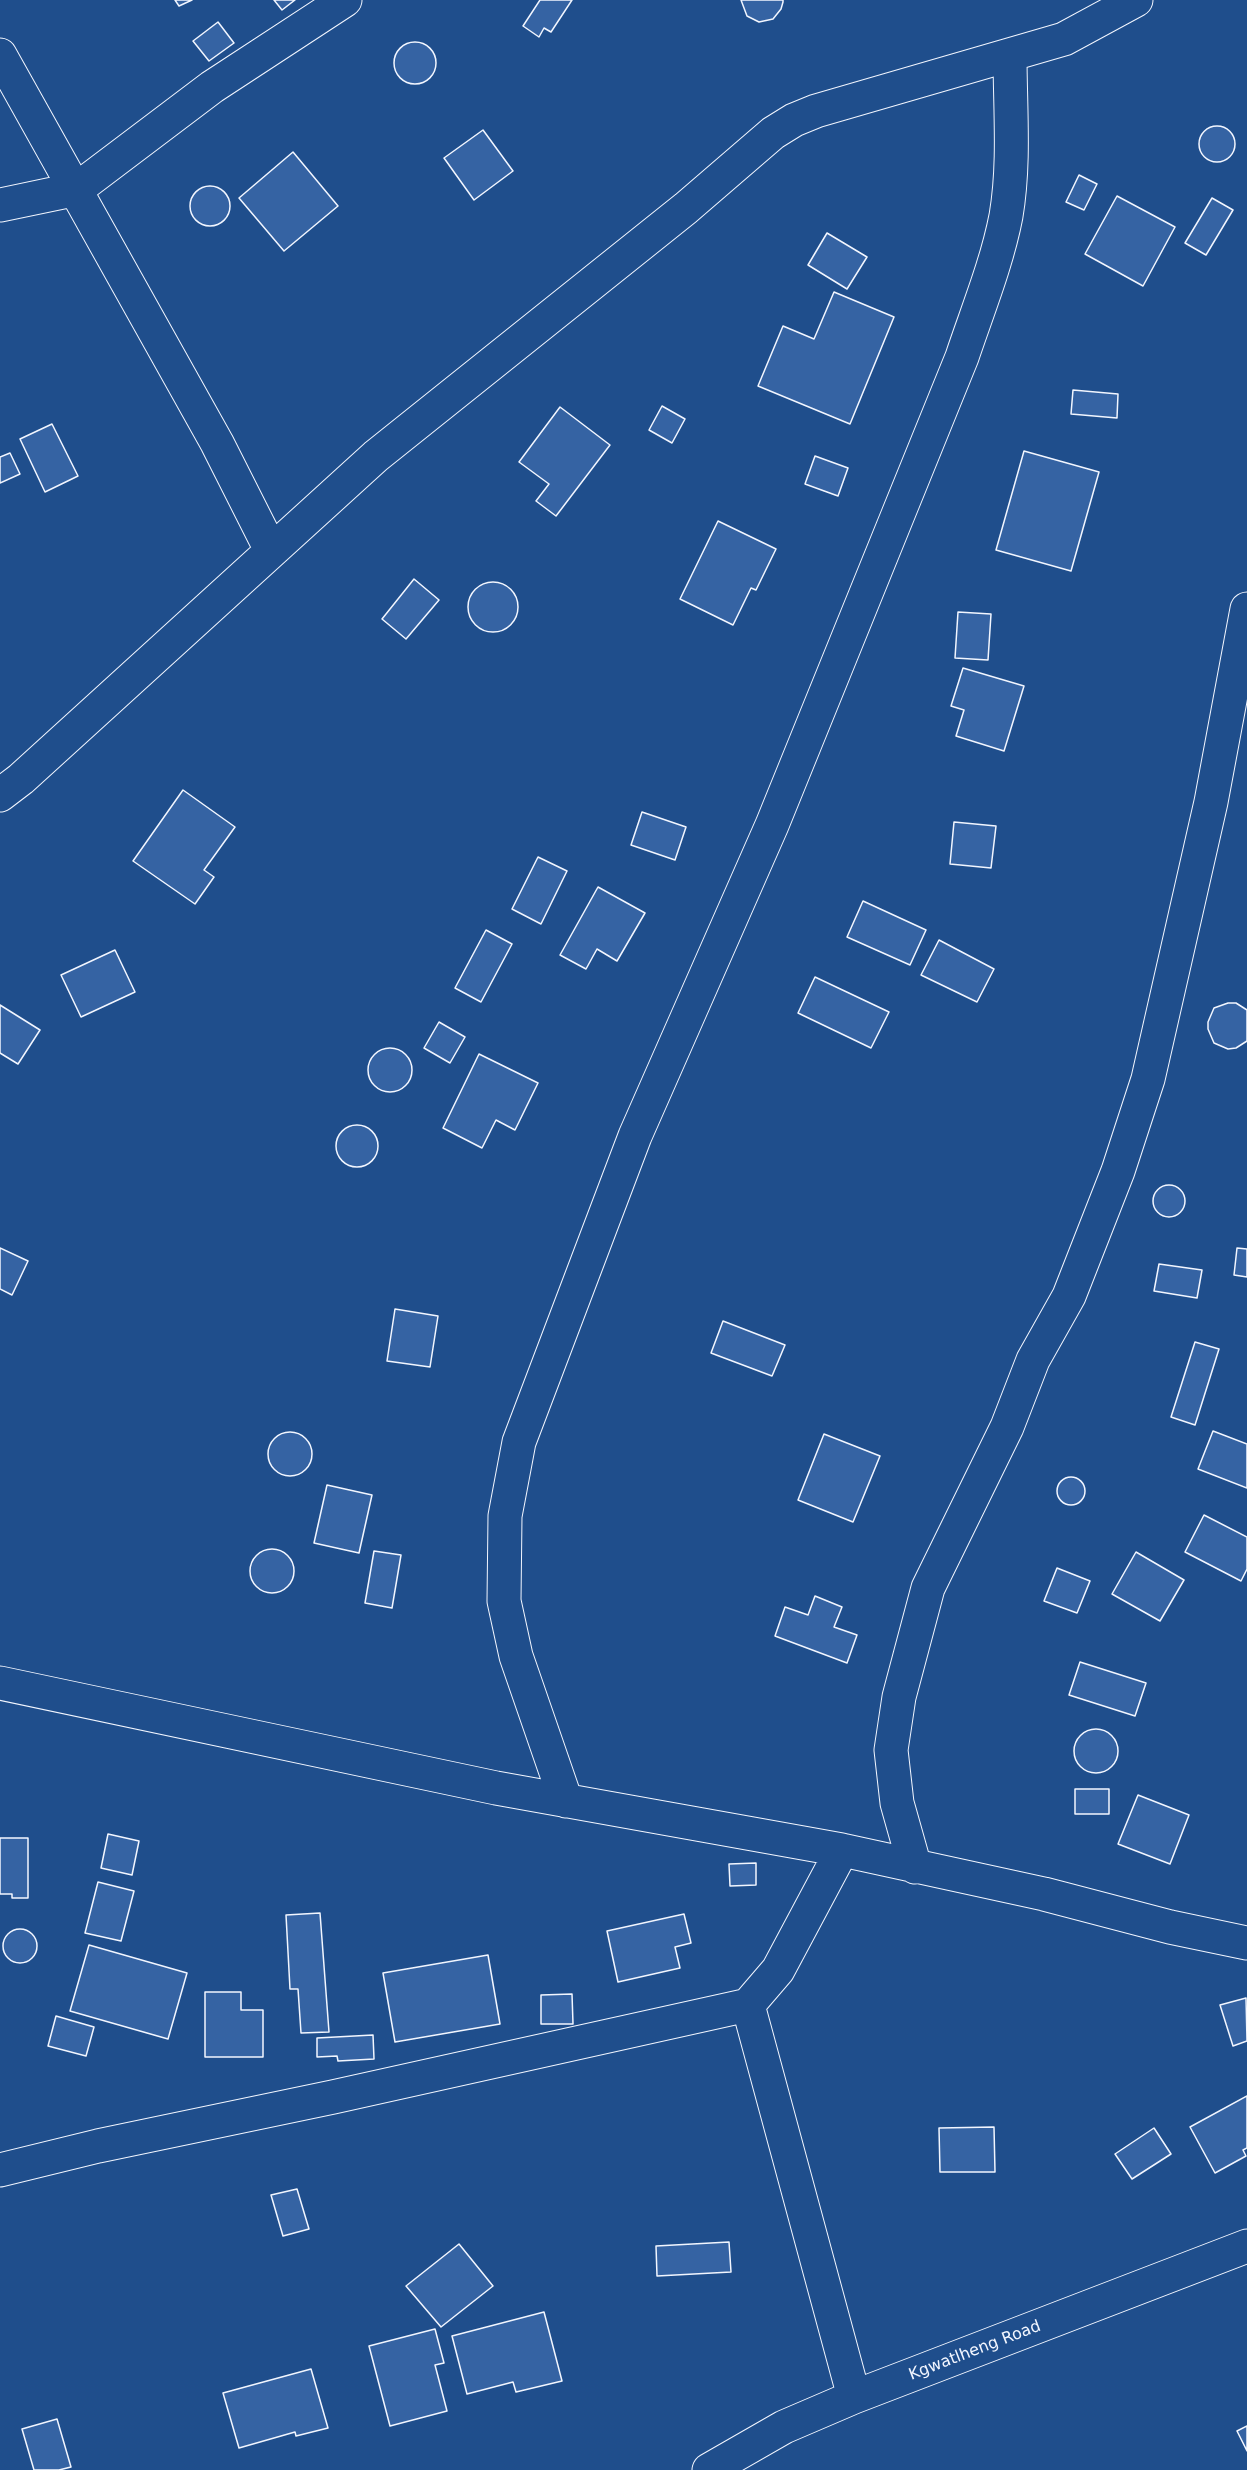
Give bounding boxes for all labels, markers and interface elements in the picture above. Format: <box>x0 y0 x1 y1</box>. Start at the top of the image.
street label: Kgwatlheng Road <box>906 2317 1044 2385</box>

